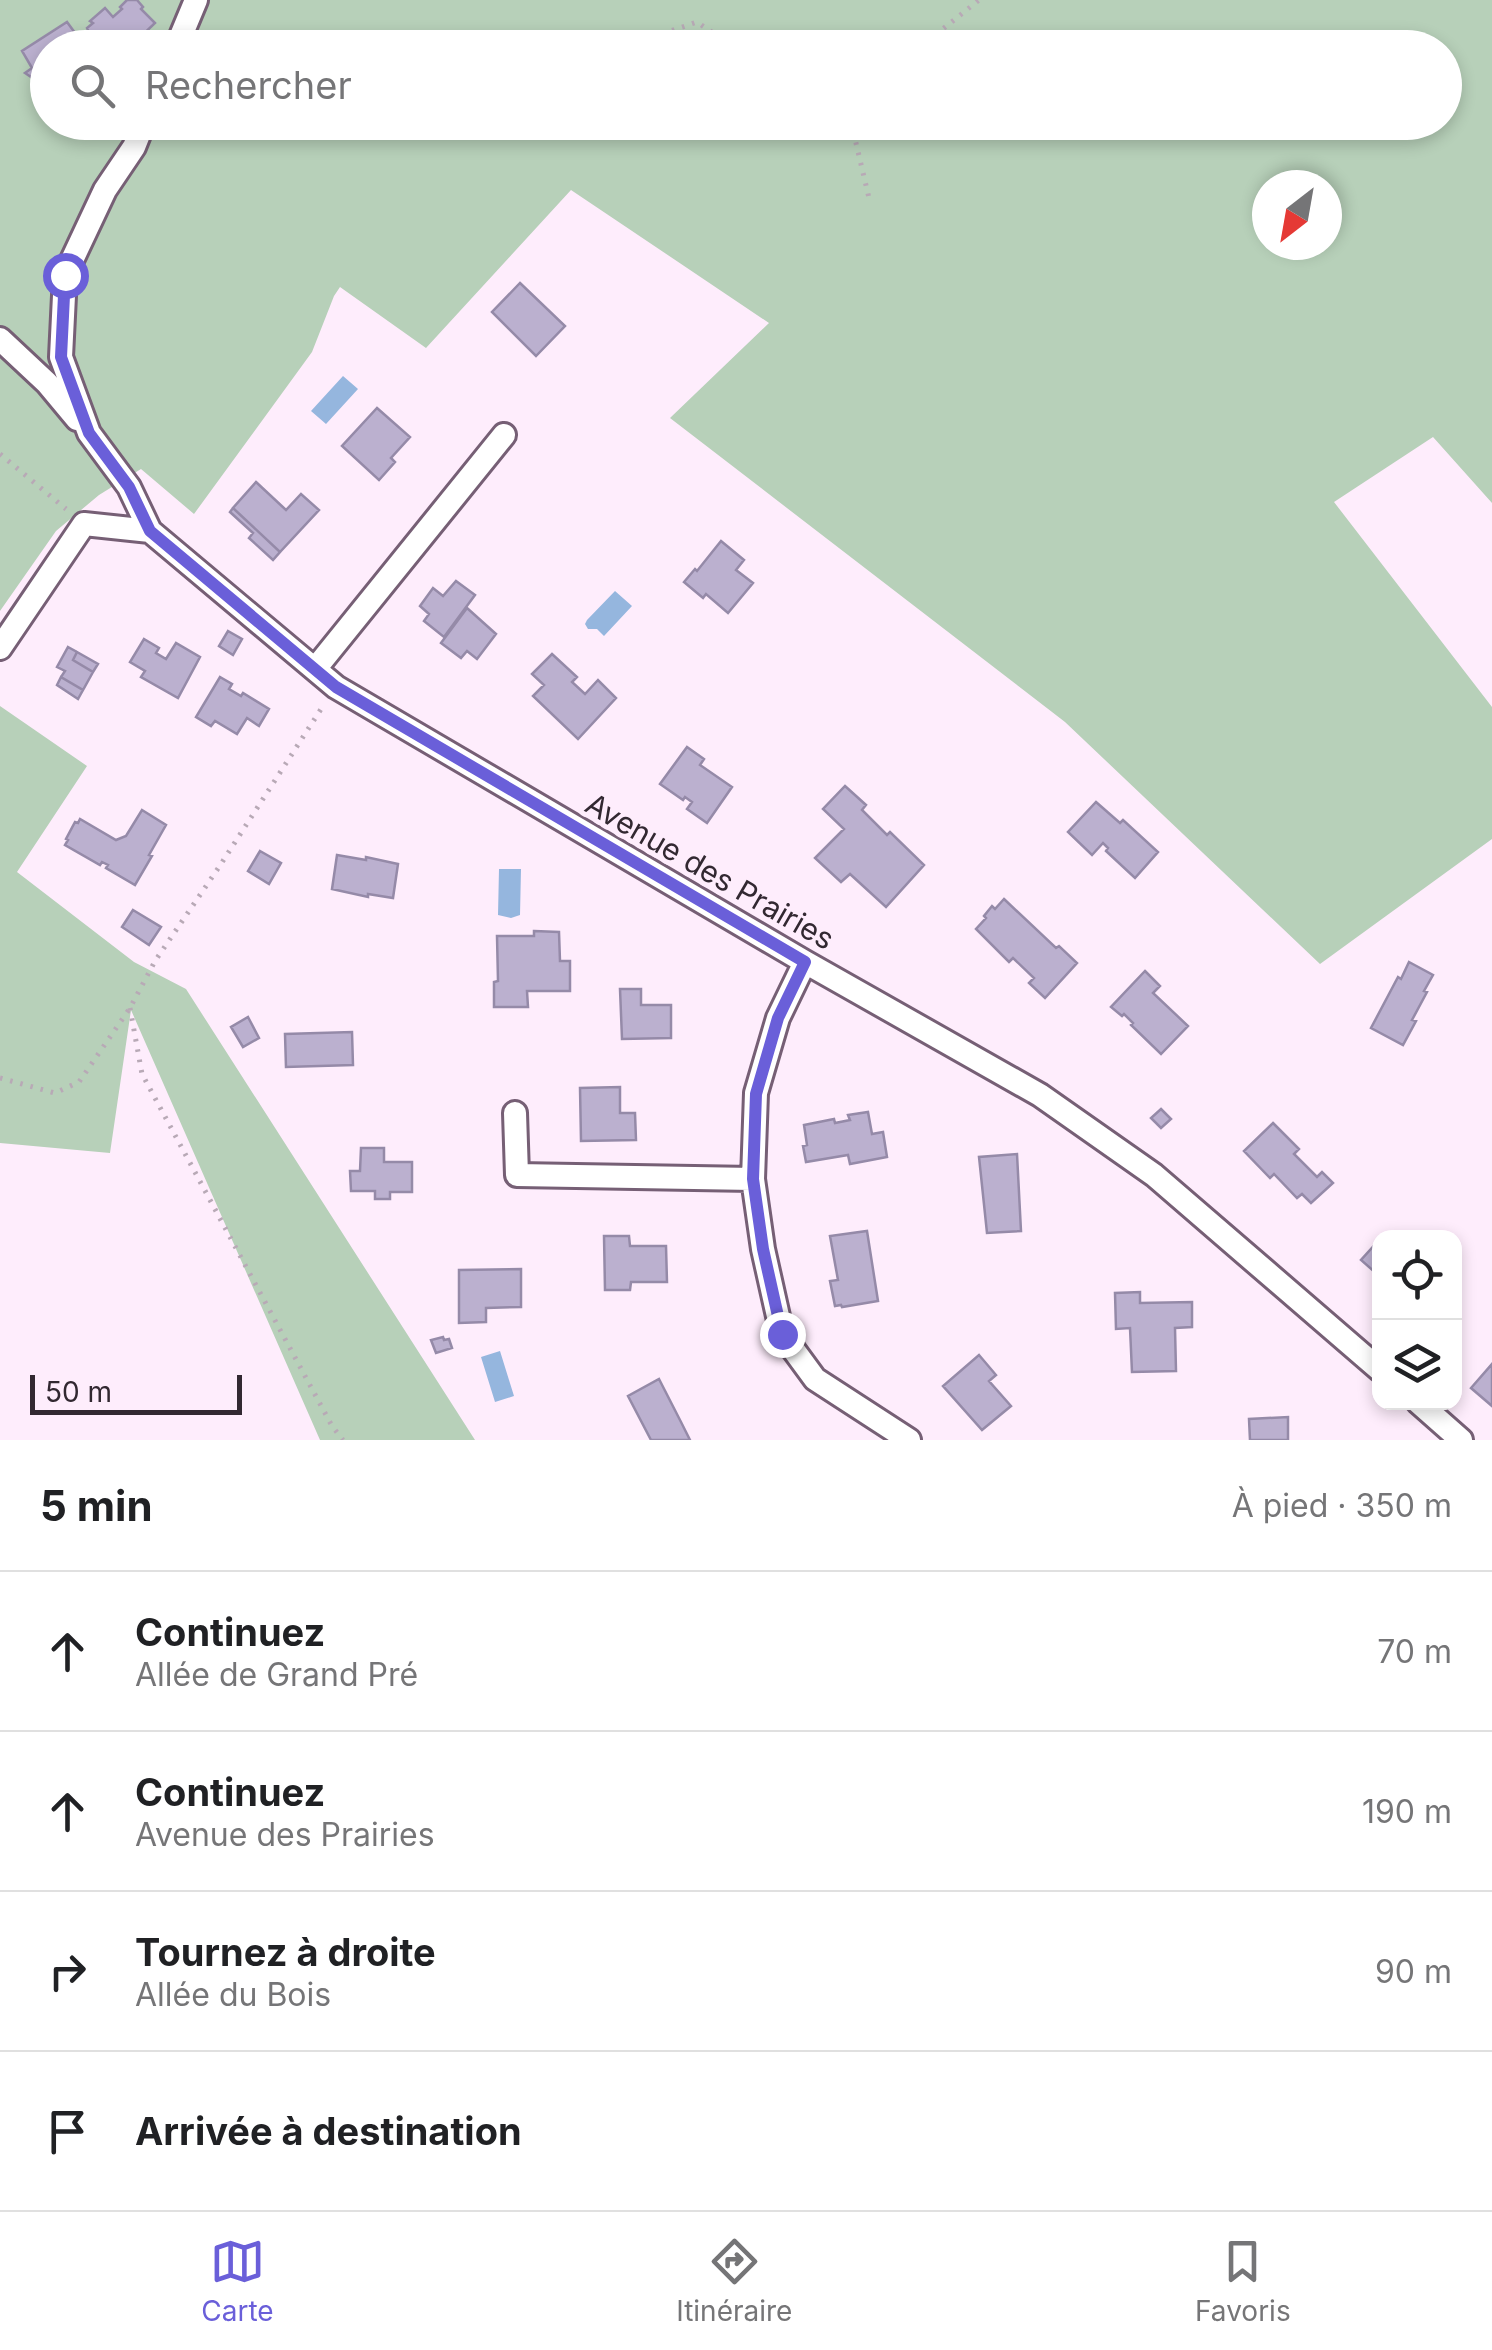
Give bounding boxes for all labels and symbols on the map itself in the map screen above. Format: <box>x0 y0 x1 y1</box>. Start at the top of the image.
north arrow <box>1252 170 1342 260</box>
route start <box>43 253 89 299</box>
street label: Avenue des Prairies <box>579 785 841 957</box>
route end <box>760 1312 806 1358</box>
scale bar <box>30 1370 242 1414</box>

